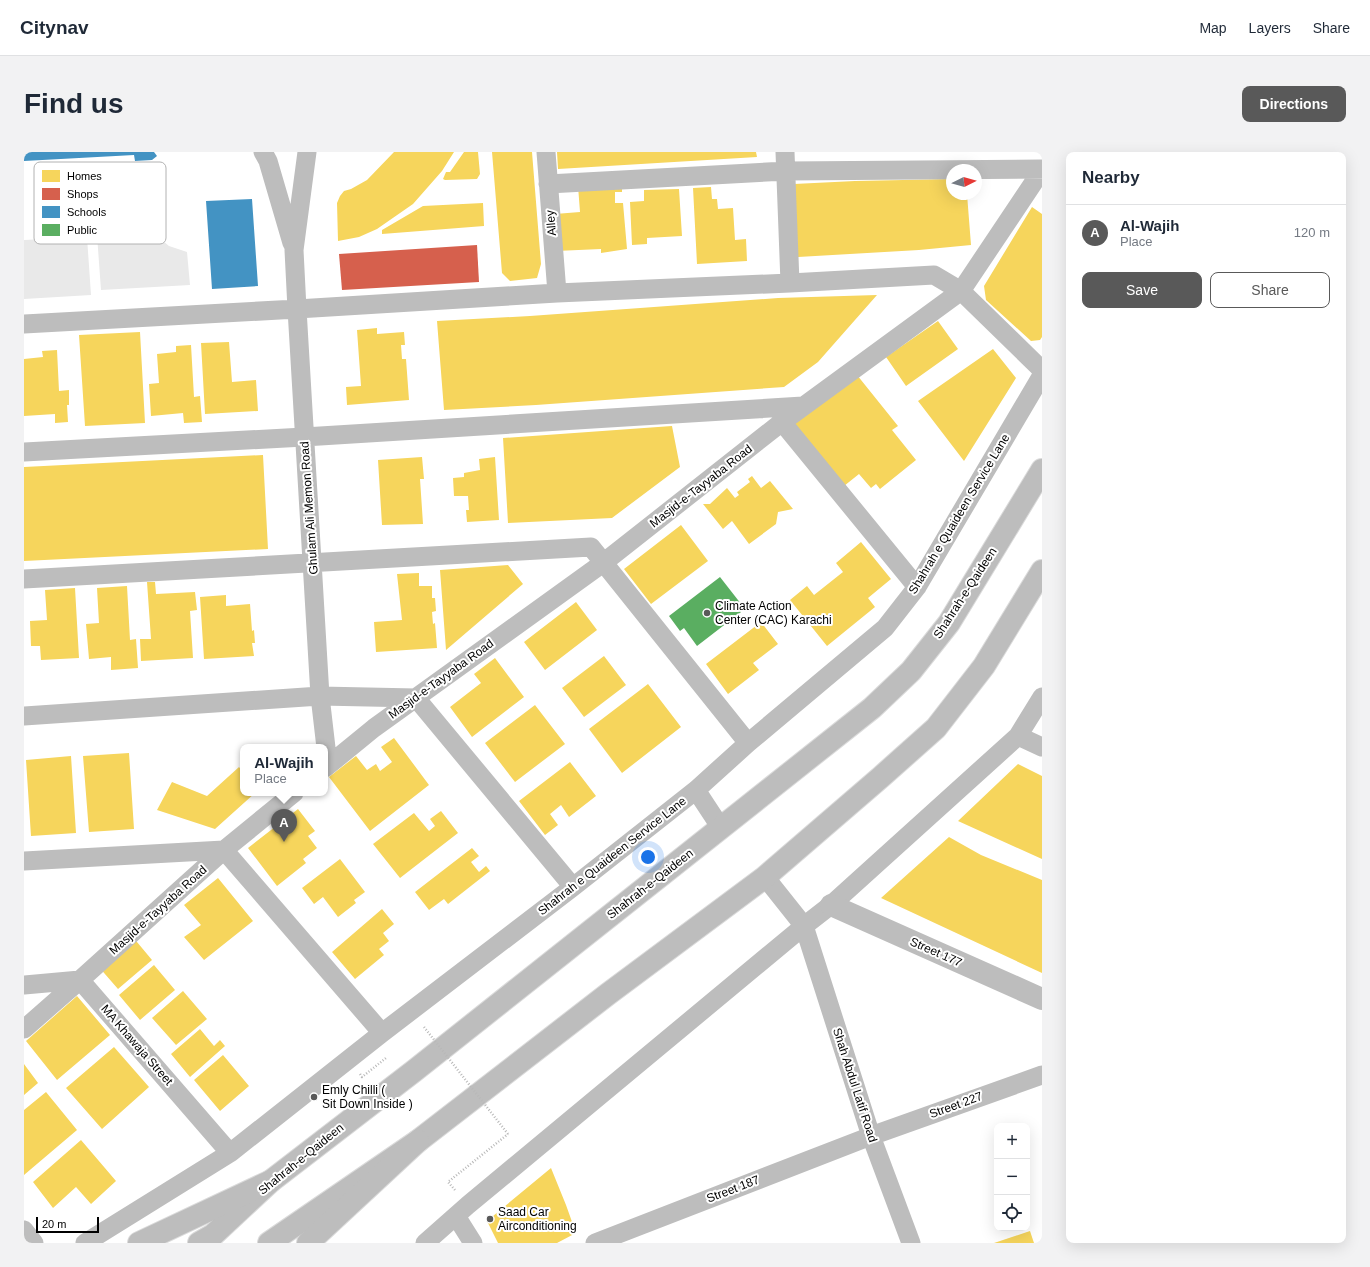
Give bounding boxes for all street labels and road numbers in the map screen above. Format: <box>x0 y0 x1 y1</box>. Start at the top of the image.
street label: Alley <box>543 209 559 237</box>
street label: Shahrah e Quaideen Service Lane <box>906 431 1013 597</box>
street label: Ghulam Ali Memon Road <box>297 441 321 575</box>
street label: Masjid-e-Tayyaba Road <box>647 442 755 530</box>
street label: Shahrah-e-Qaideen <box>930 545 1000 641</box>
street label: Masjid-e-Tayyaba Road <box>386 636 496 722</box>
street label: Shahrah e Quaideen Service Lane <box>535 794 689 918</box>
street label: Shahrah-e-Qaideen <box>604 846 696 922</box>
street label: Masjid-e-Tayyaba Road <box>106 863 210 957</box>
street label: Street 177 <box>908 934 964 970</box>
street label: MA Khawaja Street <box>98 1002 176 1089</box>
street label: Shah Abdul Latif Road <box>830 1026 880 1144</box>
street label: Street 227 <box>928 1089 985 1121</box>
street label: Shahrah-e-Qaideen <box>256 1120 346 1198</box>
street label: Street 187 <box>705 1172 762 1205</box>

